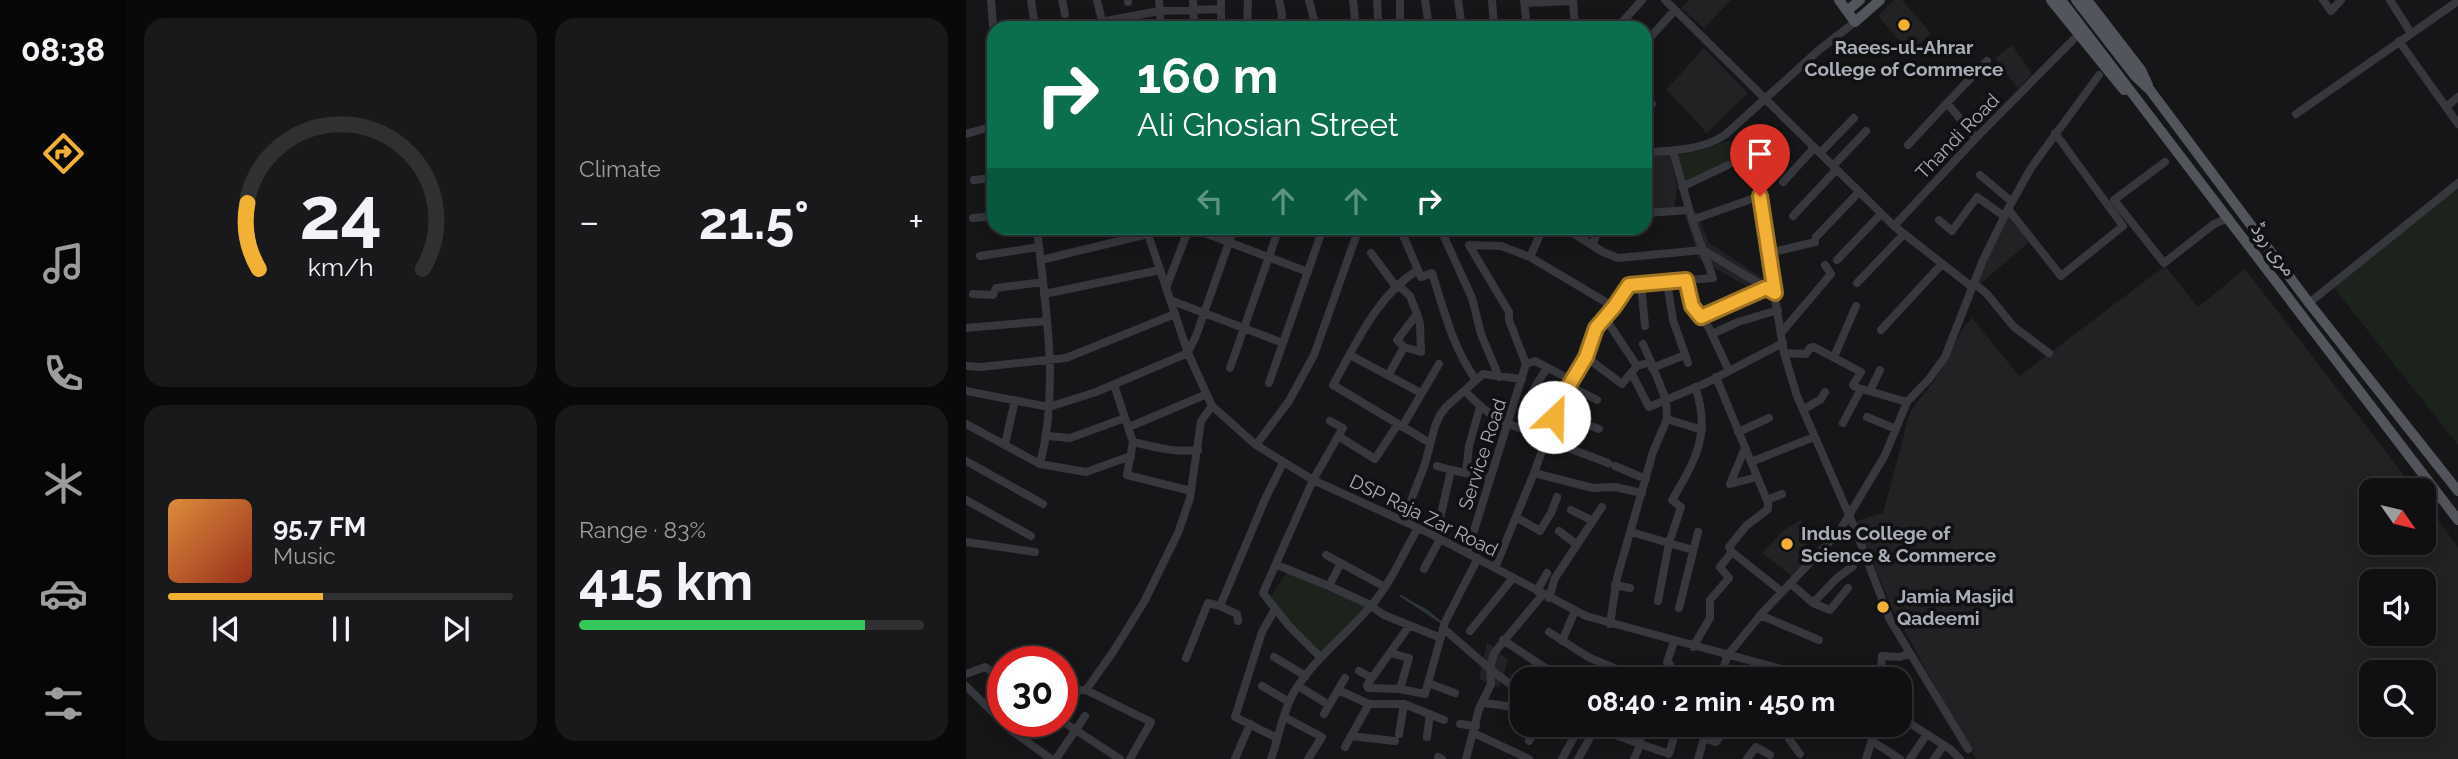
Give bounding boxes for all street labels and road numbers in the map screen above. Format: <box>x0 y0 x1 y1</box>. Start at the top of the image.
street label: Thandi Road <box>1911 89 2003 183</box>
street label: مری روڈ <box>2246 218 2301 281</box>
street label: Service Road <box>1454 396 1510 512</box>
street label: DSP Raja Zar Road <box>1346 470 1502 560</box>

